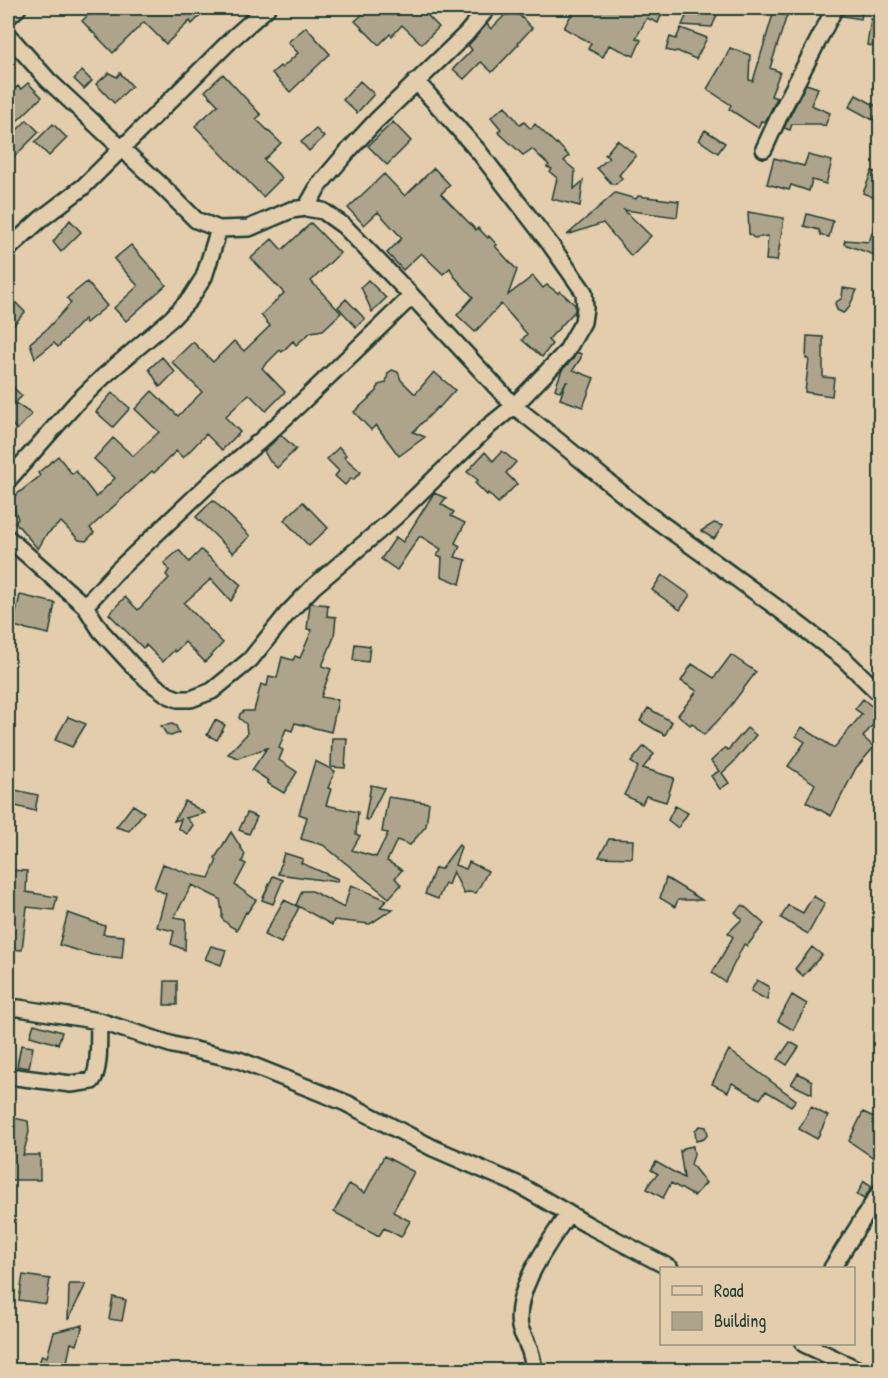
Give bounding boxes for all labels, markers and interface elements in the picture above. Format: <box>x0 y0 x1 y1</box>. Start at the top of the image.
legend <box>660 1267 855 1345</box>
text: Road <box>714 1278 744 1303</box>
text: Building <box>714 1308 766 1333</box>

